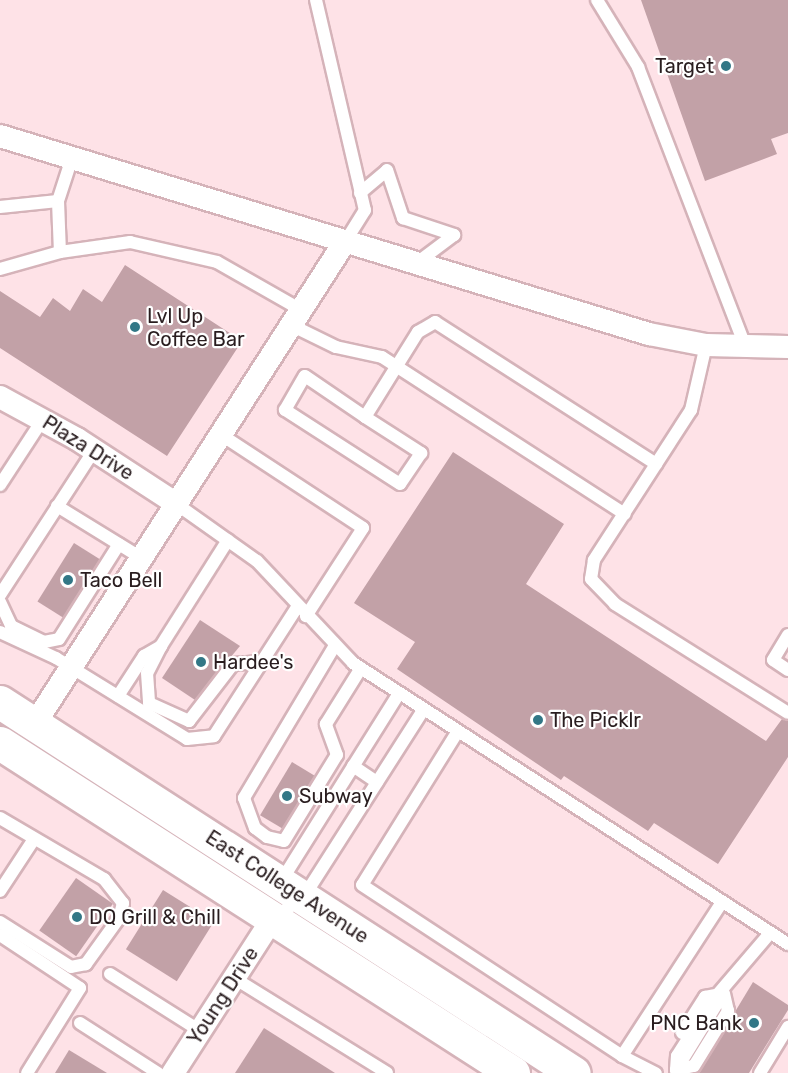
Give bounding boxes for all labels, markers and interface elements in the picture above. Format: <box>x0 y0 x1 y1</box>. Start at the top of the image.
place label: Target <box>655 54 714 78</box>
marker: Target <box>719 59 733 73</box>
place label: Lvl Up Coffee Bar <box>147 304 245 351</box>
marker: Lvl Up Coffee Bar <box>128 320 142 334</box>
street label: Plaza Drive <box>38 411 138 485</box>
place label: Taco Bell <box>80 568 162 592</box>
marker: Taco Bell <box>61 573 75 587</box>
place label: Hardee's <box>213 650 294 674</box>
marker: Hardee's <box>194 655 208 669</box>
place label: The Picklr <box>550 708 641 732</box>
marker: The Picklr <box>531 713 545 727</box>
place label: Subway <box>299 784 373 808</box>
marker: Subway <box>280 789 294 803</box>
street label: East College Avenue <box>201 825 373 949</box>
place label: DQ Grill & Chill <box>89 905 221 929</box>
marker: DQ Grill & Chill <box>70 910 84 924</box>
street label: Young Drive <box>182 943 264 1049</box>
place label: PNC Bank <box>650 1011 742 1035</box>
marker: PNC Bank <box>747 1016 761 1030</box>

